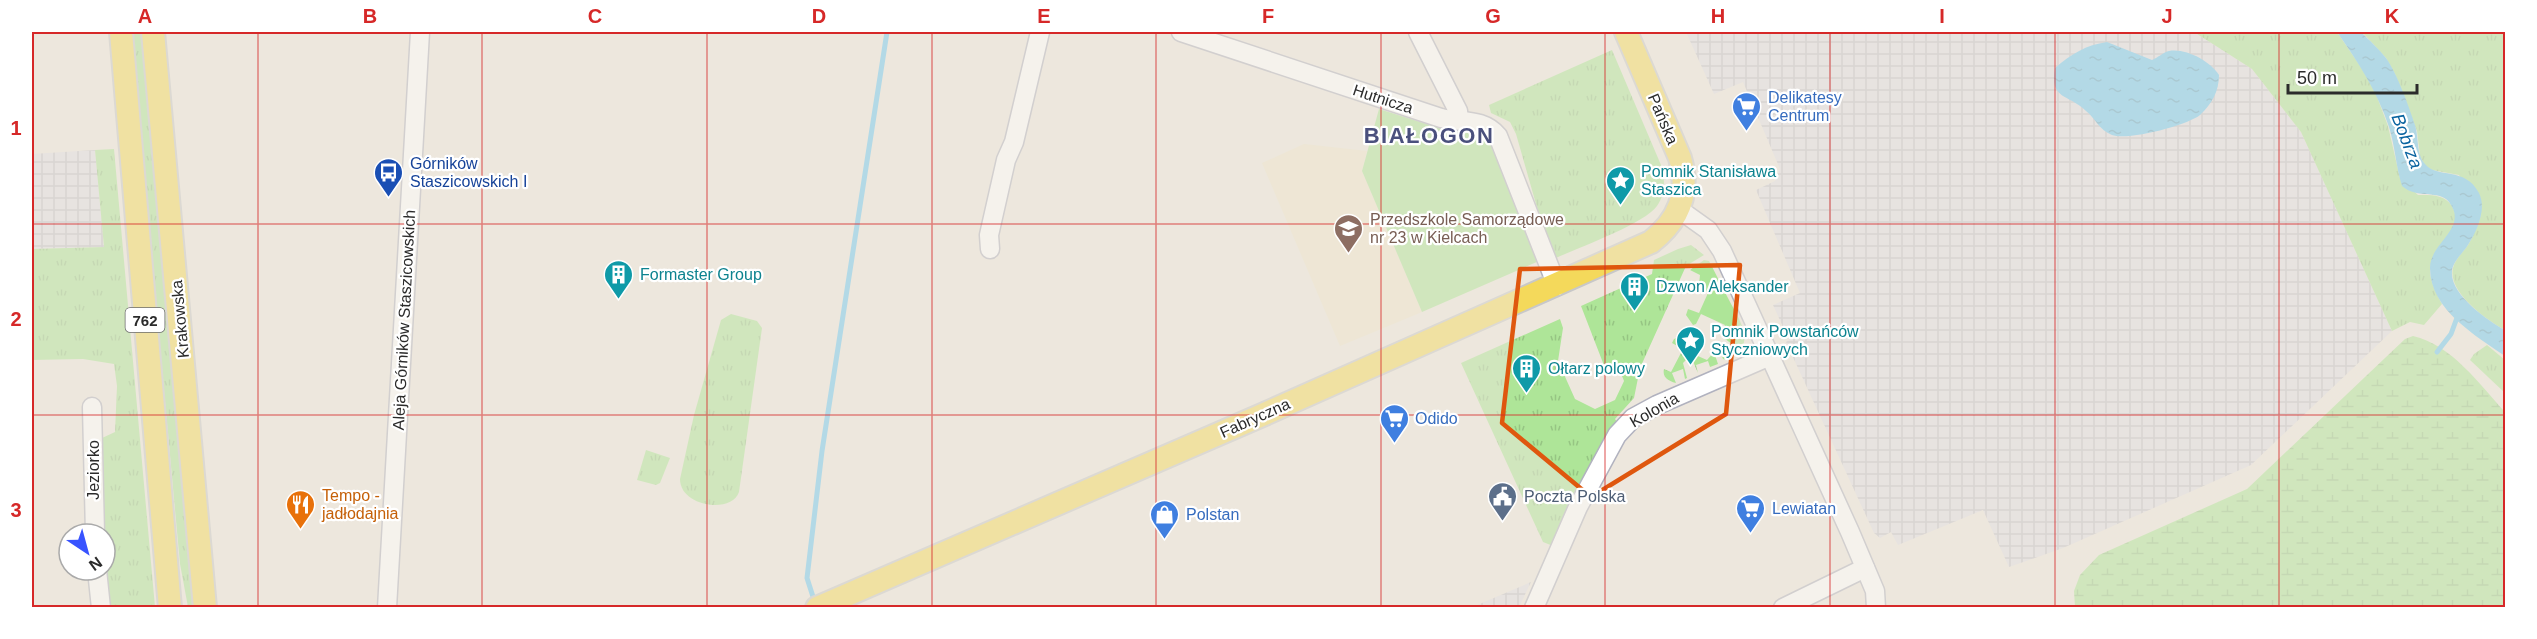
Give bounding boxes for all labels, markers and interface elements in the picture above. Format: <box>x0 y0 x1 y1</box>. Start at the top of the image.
text: A <box>138 5 152 27</box>
text: B <box>363 5 377 27</box>
text: C <box>588 5 602 27</box>
text: D <box>812 5 826 27</box>
text: E <box>1037 5 1051 27</box>
text: F <box>1262 5 1274 27</box>
text: G <box>1485 5 1501 27</box>
text: H <box>1711 5 1725 27</box>
text: I <box>1939 5 1945 27</box>
text: J <box>2161 5 2173 27</box>
text: K <box>2385 5 2400 27</box>
scale bar <box>2288 57 2417 95</box>
text: 50 m <box>2297 68 2337 88</box>
street label: Hutnicza <box>1351 81 1415 117</box>
place label: Delikatesy Centrum <box>1768 89 1842 124</box>
supermarket icon: Delikatesy Centrum <box>1731 90 1763 132</box>
street label: Pańska <box>1645 91 1681 147</box>
water label: Bobrza <box>2387 111 2427 171</box>
text: 1 <box>10 117 22 139</box>
district label: BIAŁOGON <box>1364 123 1494 148</box>
place label: Górników Staszicowskich I <box>410 155 527 190</box>
bus stop icon: Górników Staszicowskich I <box>373 156 405 198</box>
place label: Pomnik Stanisława Staszica <box>1641 163 1776 198</box>
place icon: Pomnik Stanisława Staszica <box>1604 164 1636 206</box>
street label: Aleja Górników Staszicowskich <box>390 209 418 431</box>
place label: Przedszkole Samorządowe nr 23 w Kielcach <box>1370 211 1564 246</box>
school or university icon: Przedszkole Samorządowe nr 23 w Kielcach <box>1333 212 1365 254</box>
building icon: Formaster Group <box>603 258 635 300</box>
place label: Formaster Group <box>640 266 762 283</box>
building icon: Dzwon Aleksander <box>1619 270 1651 312</box>
place label: Dzwon Aleksander <box>1656 278 1789 295</box>
street label: Krakowska <box>168 279 192 359</box>
text: 2 <box>10 308 22 330</box>
road number: 762 <box>126 308 164 332</box>
place label: Pomnik Powstańców Styczniowych <box>1711 323 1859 358</box>
place icon: Pomnik Powstańców Styczniowych <box>1674 324 1706 366</box>
building icon: Ołtarz polowy <box>1511 352 1543 394</box>
place label: Ołtarz polowy <box>1548 360 1645 377</box>
street label: Kolonia <box>1627 389 1681 431</box>
street label: Fabryczna <box>1217 395 1293 441</box>
supermarket icon: Odido <box>1378 402 1410 444</box>
place label: Odido <box>1415 410 1458 427</box>
street label: Jeziorko <box>85 440 102 500</box>
public building icon: Poczta Polska <box>1487 480 1519 522</box>
place label: Tempo - jadłodajnia <box>321 487 399 522</box>
restaurant icon: Tempo - jadłodajnia <box>285 488 317 530</box>
place label: Poczta Polska <box>1524 488 1625 505</box>
supermarket icon: Lewiatan <box>1735 492 1767 534</box>
shop icon: Polstan <box>1149 498 1181 540</box>
text: 3 <box>10 499 22 521</box>
place label: Lewiatan <box>1772 500 1836 517</box>
place label: Polstan <box>1186 506 1239 523</box>
north arrow <box>57 522 117 582</box>
text: N <box>86 553 105 574</box>

